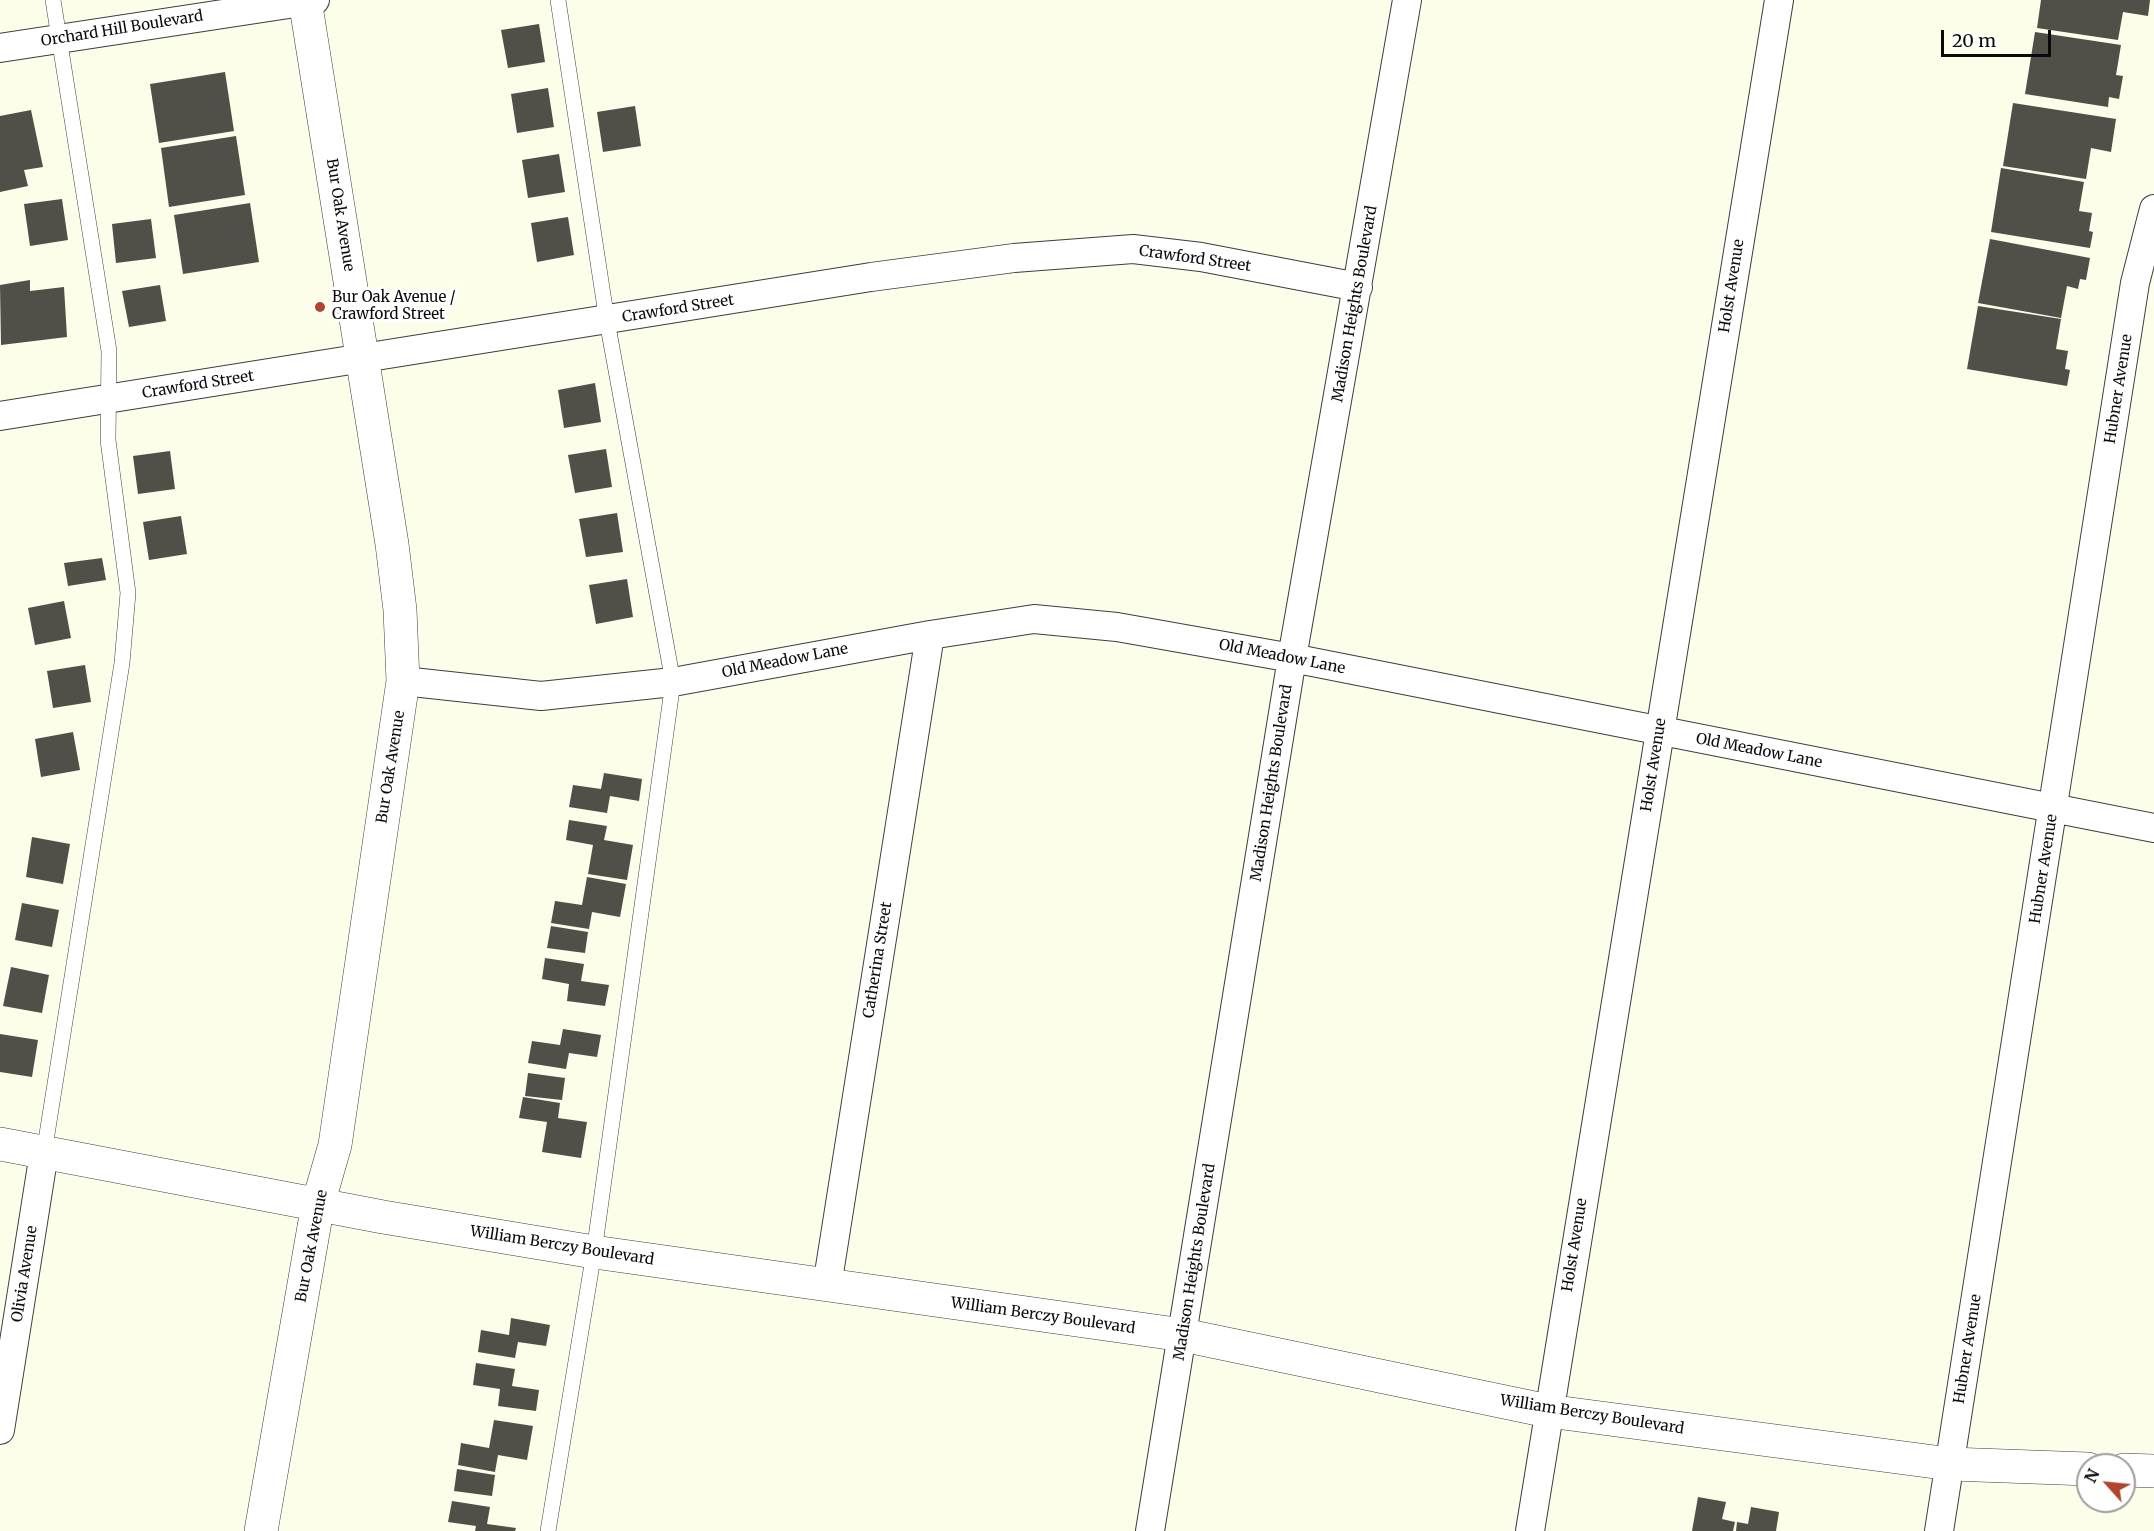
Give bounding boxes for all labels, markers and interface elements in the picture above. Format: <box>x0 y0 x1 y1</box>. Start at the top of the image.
street label: Orchard Hill Boulevard <box>40 7 204 51</box>
scale bar <box>1944 18 2054 56</box>
text: 20 m <box>1952 29 1996 52</box>
street label: Bur Oak Avenue <box>322 157 358 273</box>
street label: Madison Heights Boulevard <box>1329 204 1381 404</box>
street label: Holst Avenue <box>1716 238 1748 334</box>
street label: Crawford Street <box>1138 242 1252 276</box>
place label: Bur Oak Avenue / Crawford Street <box>332 289 456 324</box>
street label: Crawford Street <box>621 291 735 327</box>
marker: Bur Oak Avenue / Crawford Street <box>313 300 327 314</box>
street label: Hubner Avenue <box>2101 333 2137 445</box>
street label: Crawford Street <box>141 367 255 403</box>
street label: Old Meadow Lane <box>1217 636 1347 678</box>
street label: Old Meadow Lane <box>720 640 850 682</box>
street label: Madison Heights Boulevard <box>1248 683 1296 883</box>
street label: Bur Oak Avenue <box>373 709 409 825</box>
street label: Holst Avenue <box>1638 717 1670 813</box>
street label: Old Meadow Lane <box>1694 730 1824 772</box>
street label: Hubner Avenue <box>2026 813 2062 925</box>
street label: Catherina Street <box>860 901 896 1019</box>
street label: Madison Heights Boulevard <box>1171 1162 1219 1362</box>
street label: Bur Oak Avenue <box>292 1188 332 1304</box>
street label: Holst Avenue <box>1559 1197 1591 1293</box>
street label: William Berczy Boulevard <box>469 1223 655 1269</box>
street label: Olivia Avenue <box>8 1224 42 1324</box>
street label: Hubner Avenue <box>1950 1293 1986 1405</box>
street label: William Berczy Boulevard <box>950 1294 1136 1338</box>
street label: William Berczy Boulevard <box>1499 1392 1685 1438</box>
north arrow <box>2076 1453 2136 1513</box>
text: N <box>2080 1466 2104 1486</box>

